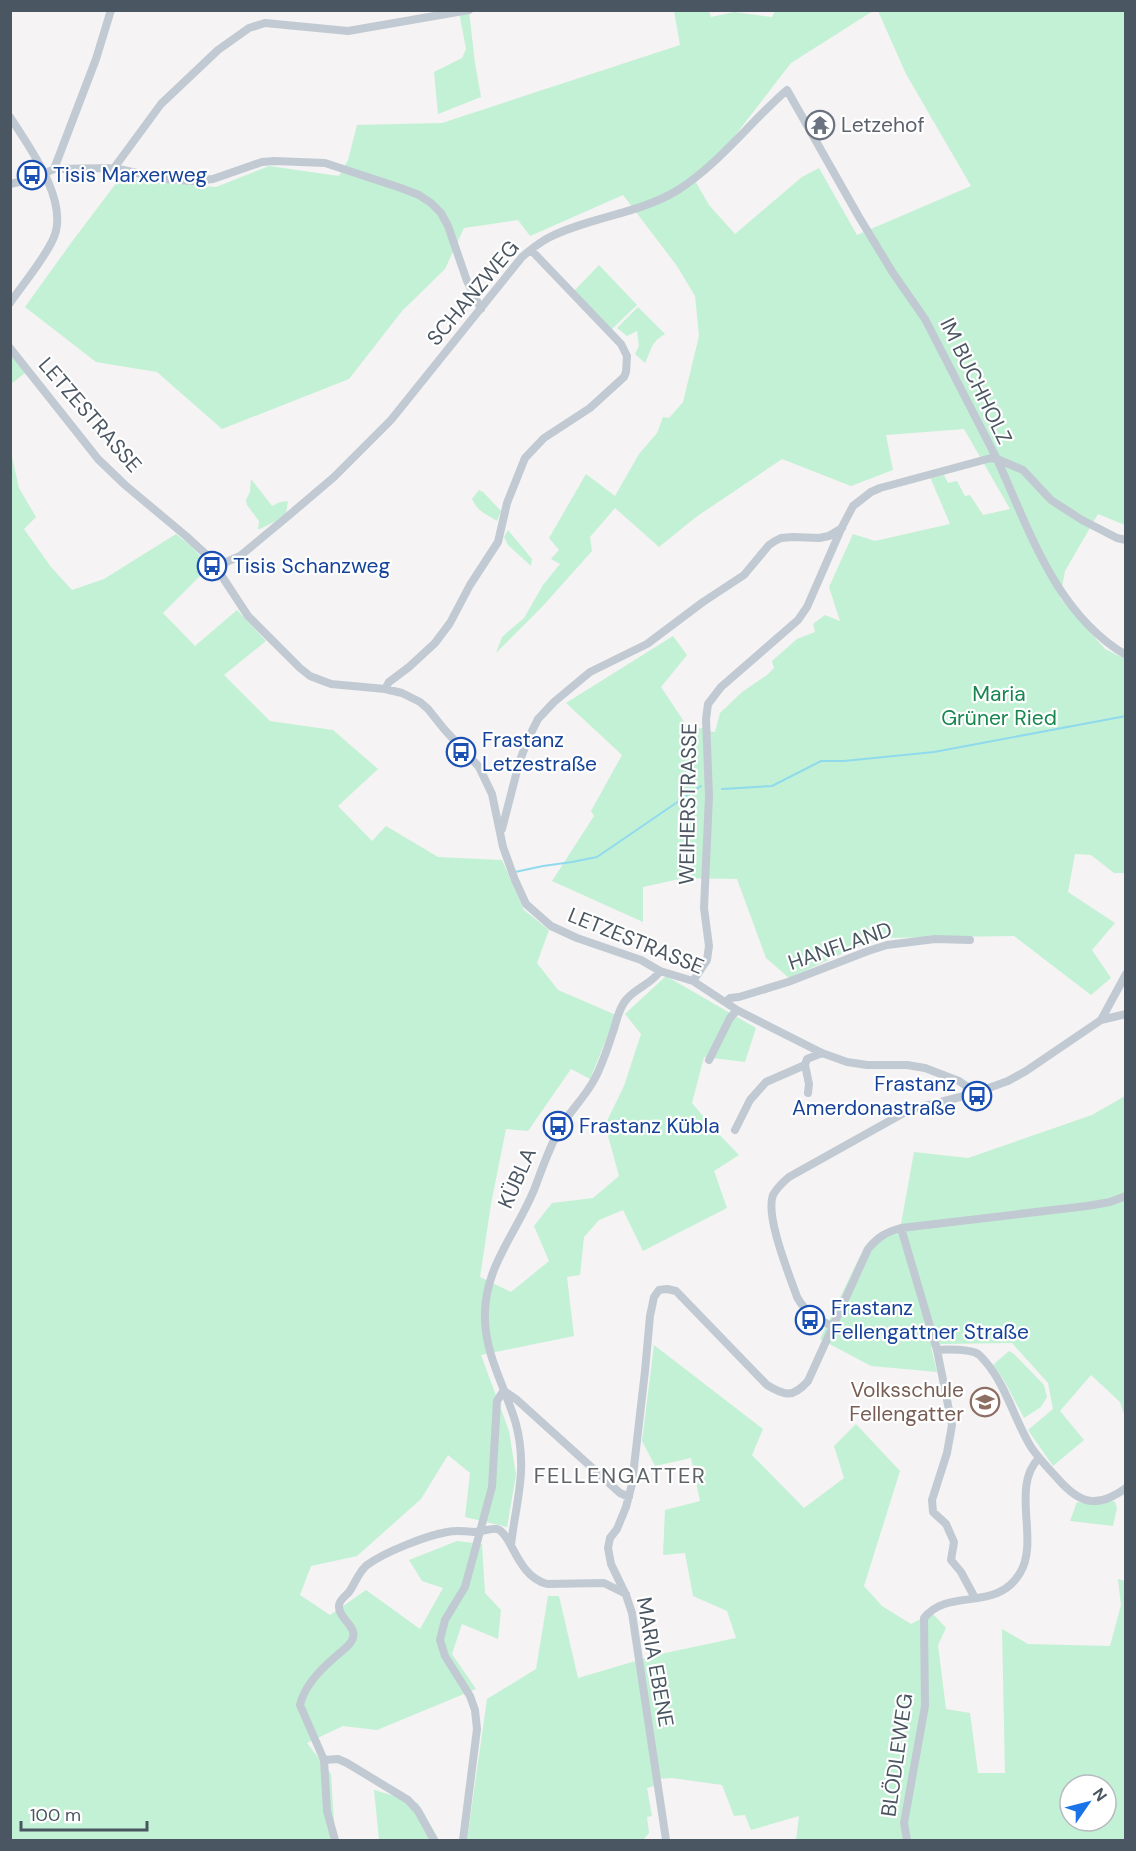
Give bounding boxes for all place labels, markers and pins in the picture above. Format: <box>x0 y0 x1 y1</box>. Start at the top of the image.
temple icon: Letzehof <box>804 109 836 141</box>
place label: Letzehof <box>841 111 925 139</box>
bus stop icon: Tisis Marxerweg <box>16 159 48 191</box>
place label: Tisis Marxerweg <box>53 161 208 189</box>
bus stop icon: Tisis Schanzweg <box>196 550 228 582</box>
place label: Tisis Schanzweg <box>233 552 390 580</box>
place label: Frastanz Letzestraße <box>482 726 597 778</box>
bus stop icon: Frastanz Letzestraße <box>445 736 477 768</box>
place label: Frastanz Amerdonastraße <box>792 1070 956 1122</box>
bus stop icon: Frastanz Amerdonastraße <box>961 1080 993 1112</box>
bus stop icon: Frastanz Kübla <box>542 1110 574 1142</box>
place label: Frastanz Kübla <box>579 1112 720 1140</box>
place label: Frastanz Fellengattner Straße <box>831 1294 1029 1346</box>
bus stop icon: Frastanz Fellengattner Straße <box>794 1304 826 1336</box>
place label: Volksschule Fellengatter <box>849 1376 964 1428</box>
school or university icon: Volksschule Fellengatter <box>969 1386 1001 1418</box>

